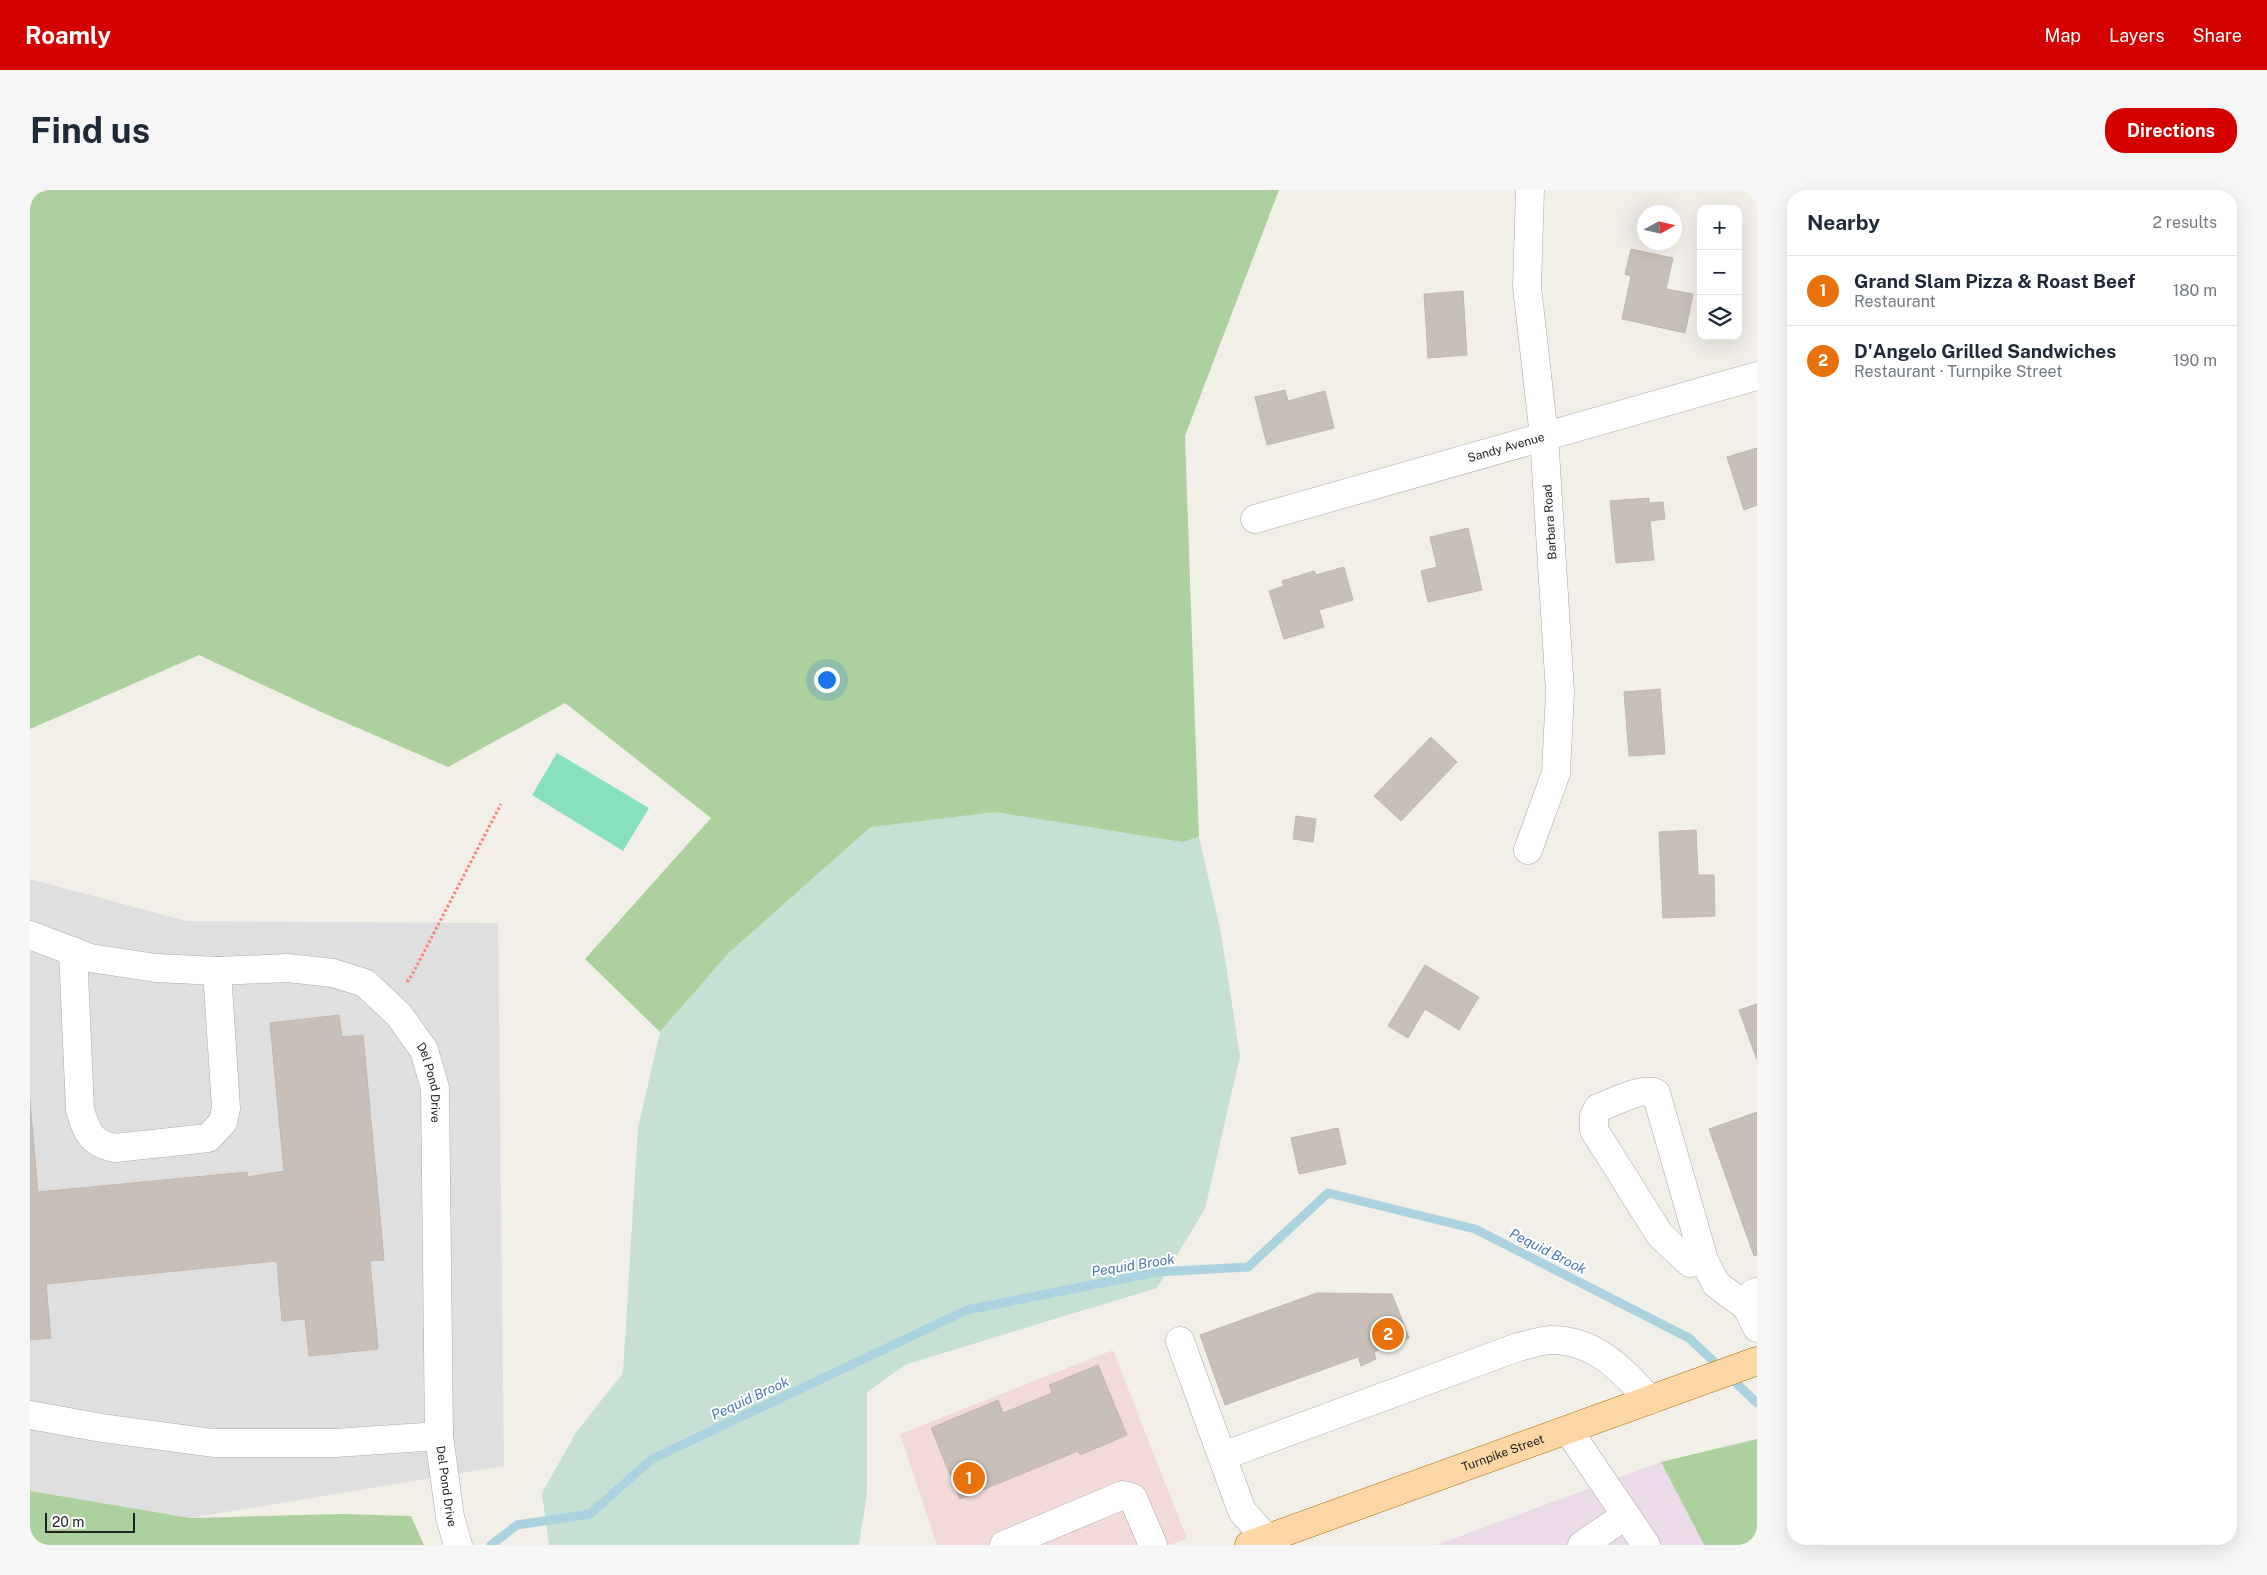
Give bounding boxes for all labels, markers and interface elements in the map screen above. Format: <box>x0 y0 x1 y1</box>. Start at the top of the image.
text: Roamly <box>25 21 111 49</box>
text: Map <box>2045 25 2081 46</box>
text: Layers <box>2109 25 2165 46</box>
text: Share <box>2193 25 2242 46</box>
button: Directions <box>2105 108 2237 153</box>
text: Find us <box>30 110 150 151</box>
north arrow <box>1637 205 1682 250</box>
map controls <box>1697 205 1742 340</box>
button: + <box>1697 205 1742 250</box>
text: Nearby <box>1807 210 1880 235</box>
text: 2 results <box>2152 213 2217 232</box>
button: − <box>1697 250 1742 295</box>
text: Grand Slam Pizza & Roast Beef <box>1854 270 2135 292</box>
text: 1 <box>1820 281 1826 300</box>
text: 180 m <box>2173 281 2217 300</box>
text: Restaurant <box>1854 292 1936 311</box>
button: layers <box>1697 295 1742 340</box>
text: D'Angelo Grilled Sandwiches <box>1854 340 2116 362</box>
text: 2 <box>1818 351 1828 370</box>
text: 190 m <box>2173 351 2217 370</box>
text: Restaurant · Turnpike Street <box>1854 362 2062 381</box>
street label: Sandy Avenue <box>1466 430 1546 465</box>
street label: Barbara Road <box>1540 484 1560 560</box>
your location <box>814 667 840 693</box>
street label: Del Pond Drive <box>414 1040 443 1123</box>
water label: Pequid Brook <box>1507 1225 1589 1277</box>
water label: Pequid Brook <box>1090 1250 1176 1279</box>
pin: 2 <box>1372 1315 1404 1353</box>
water label: Pequid Brook <box>709 1373 792 1423</box>
street label: Turnpike Street <box>1460 1432 1546 1474</box>
street label: Del Pond Drive <box>433 1445 460 1529</box>
pin: 1 <box>953 1459 985 1497</box>
scale bar <box>45 1510 135 1533</box>
text: 20 m <box>52 1514 84 1530</box>

